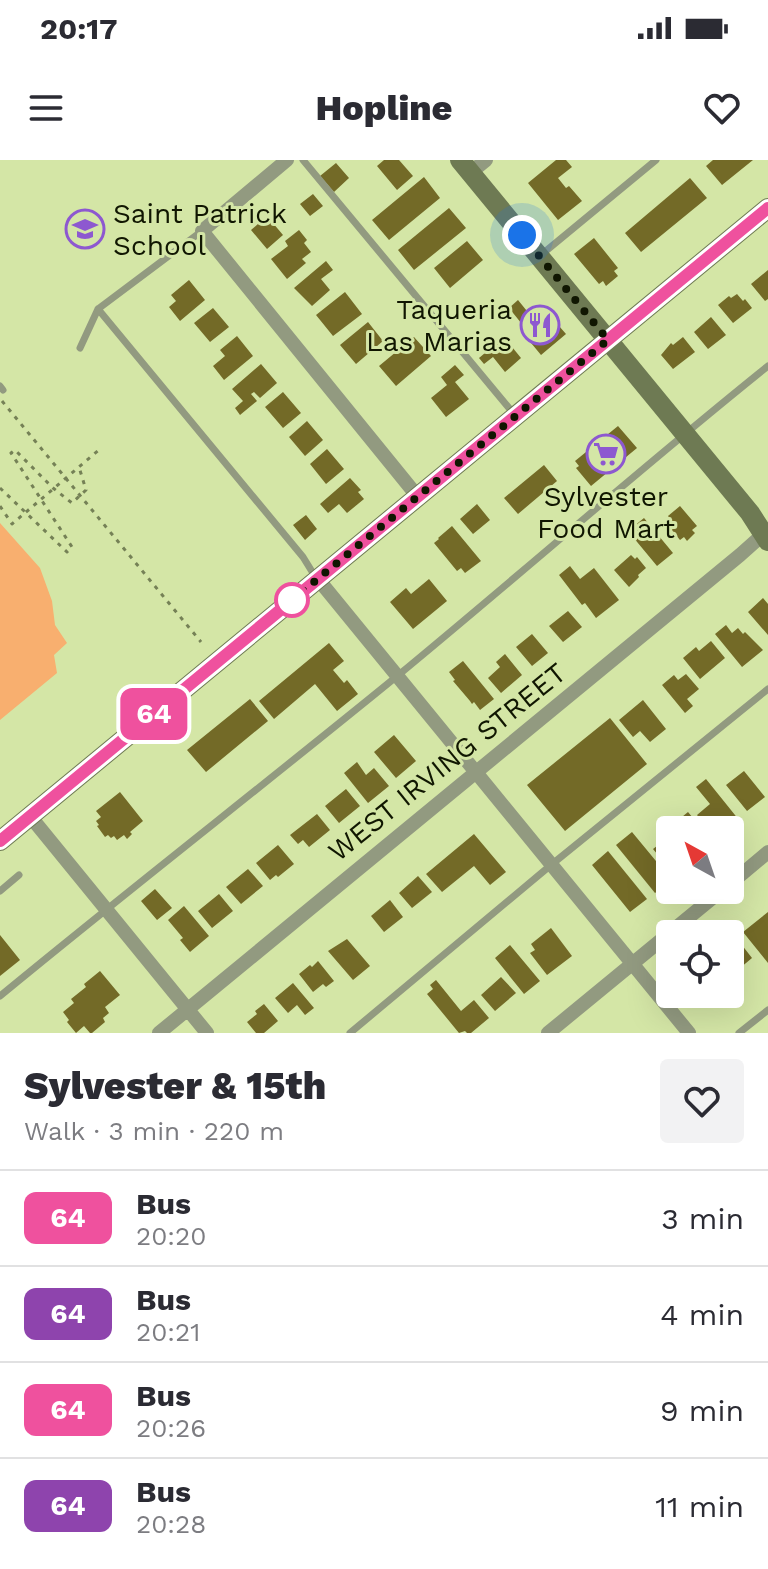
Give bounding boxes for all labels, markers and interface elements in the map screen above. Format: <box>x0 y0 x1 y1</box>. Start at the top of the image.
text: 20:17 <box>40 11 117 46</box>
icon: menu <box>24 86 68 130</box>
icon: heart <box>700 86 744 130</box>
text: Hopline <box>316 87 452 129</box>
place label: Saint Patrick School <box>113 197 287 262</box>
school or university icon: Saint Patrick School <box>64 208 106 250</box>
your location <box>502 215 542 255</box>
place label: Taqueria Las Marias <box>366 293 512 358</box>
restaurant icon: Taqueria Las Marias <box>519 304 561 346</box>
supermarket icon: Sylvester Food Mart <box>585 433 627 475</box>
place label: Sylvester Food Mart <box>537 480 675 545</box>
unlabelled marker <box>275 583 309 617</box>
street label: WEST IRVING STREET <box>322 656 573 868</box>
line badge: 64 <box>118 688 190 740</box>
text: 64 <box>136 697 172 730</box>
north arrow <box>656 816 744 904</box>
map controls <box>656 816 744 1008</box>
button: locate <box>656 920 744 1008</box>
button: heart <box>660 1059 744 1143</box>
text: Sylvester & 15th <box>24 1064 326 1108</box>
text: Walk · 3 min · 220 m <box>24 1116 284 1146</box>
text: Bus <box>136 1186 191 1221</box>
text: 64 <box>50 1201 86 1234</box>
text: 3 min <box>661 1201 744 1236</box>
text: 20:20 <box>136 1221 206 1251</box>
text: Bus <box>136 1282 191 1317</box>
text: 64 <box>50 1297 86 1330</box>
text: 4 min <box>660 1297 744 1332</box>
text: 20:21 <box>136 1317 200 1347</box>
text: Bus <box>136 1378 191 1413</box>
text: 64 <box>50 1393 86 1426</box>
text: 9 min <box>660 1393 744 1428</box>
text: 20:26 <box>136 1413 206 1443</box>
text: Bus <box>136 1474 191 1509</box>
text: 64 <box>50 1489 86 1522</box>
text: 11 min <box>655 1489 744 1524</box>
text: 20:28 <box>136 1509 206 1539</box>

